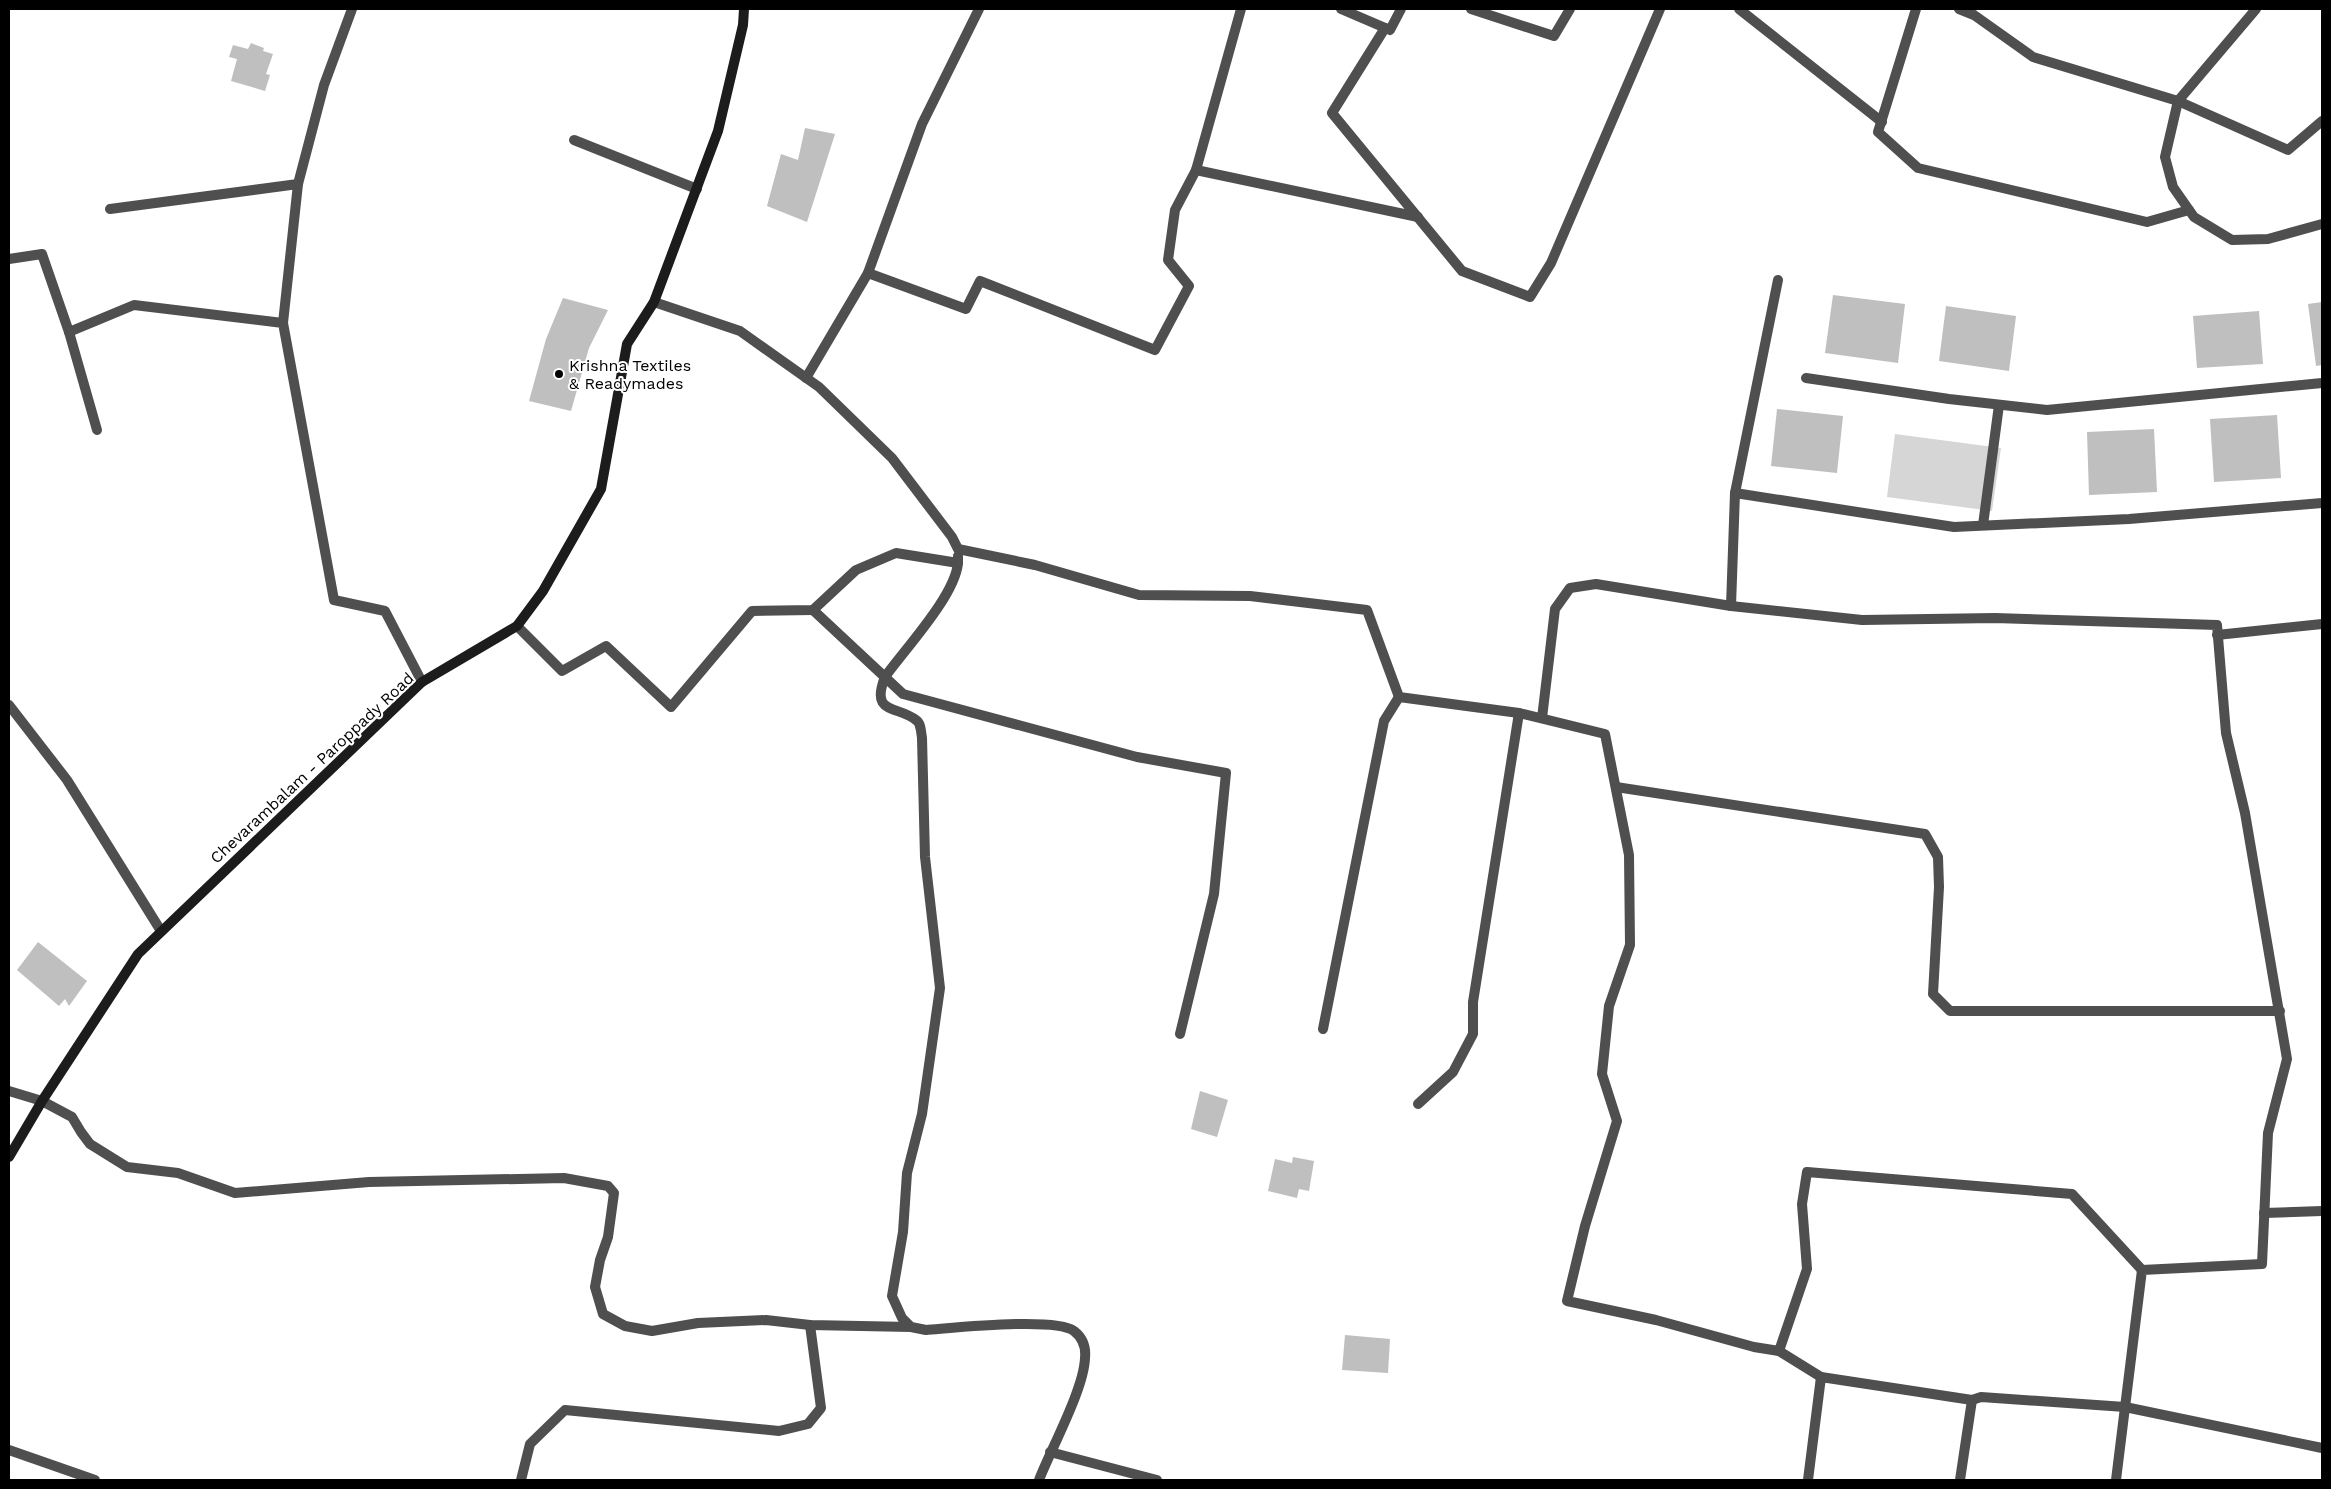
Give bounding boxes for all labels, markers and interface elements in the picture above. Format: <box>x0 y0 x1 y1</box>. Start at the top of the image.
place label: Krishna Textiles & Readymades <box>569 356 691 393</box>
marker: Krishna Textiles & Readymades <box>553 368 565 380</box>
street label: Chevarambalam - Paroppady Road <box>206 669 418 867</box>

